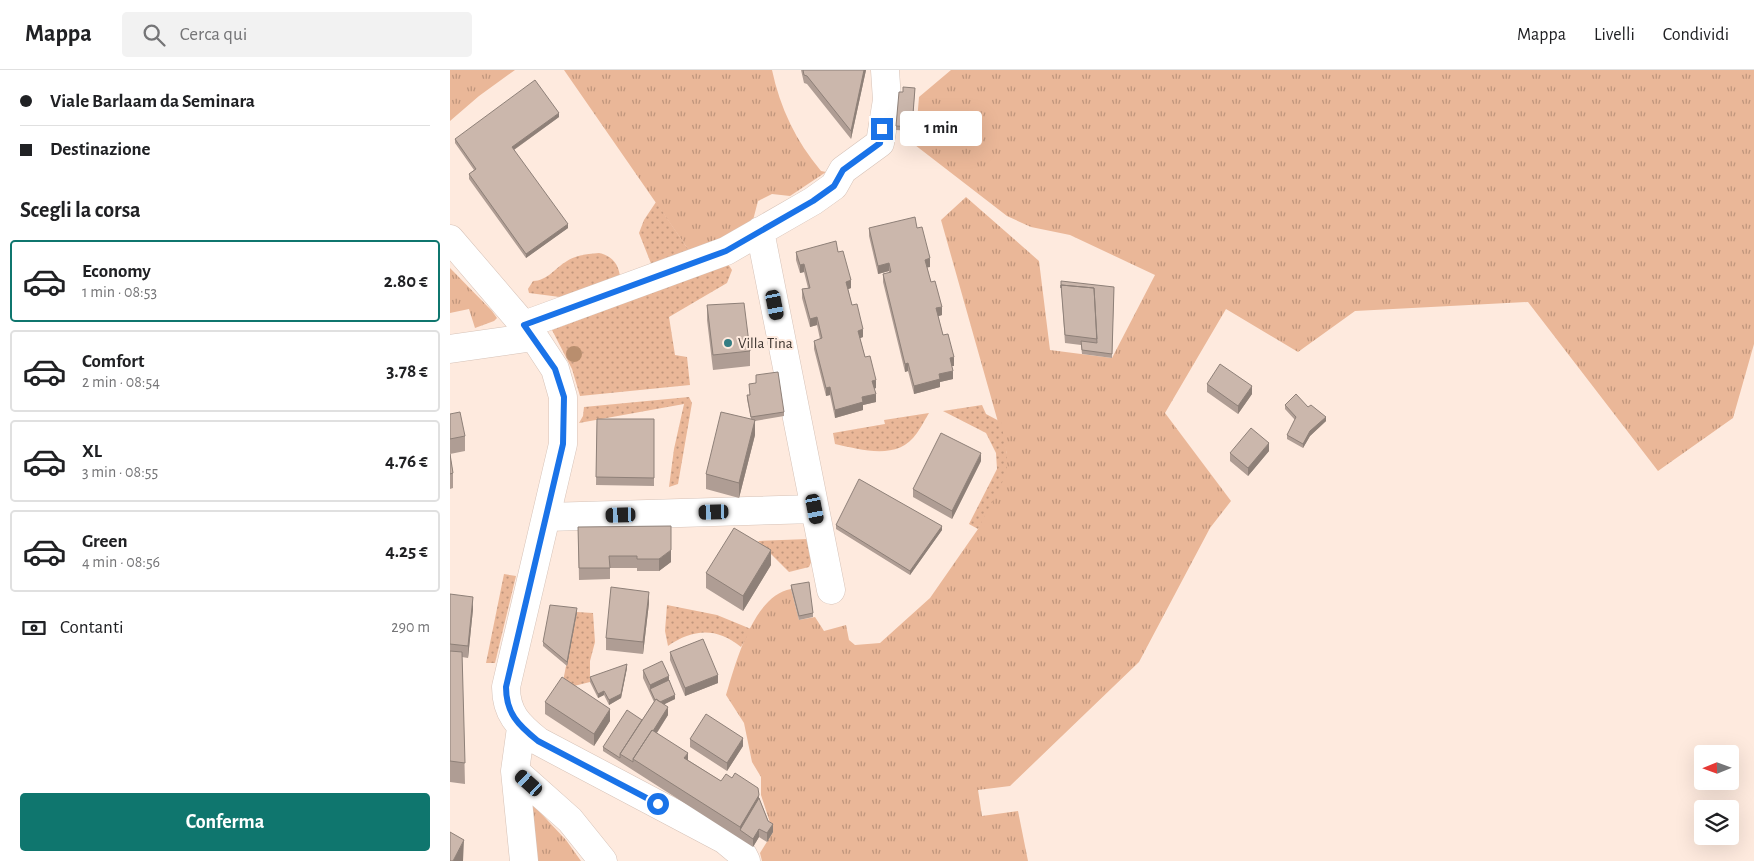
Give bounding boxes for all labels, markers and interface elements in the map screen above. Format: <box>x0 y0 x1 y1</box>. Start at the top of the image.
search box <box>122 12 472 57</box>
icon: search <box>140 21 168 49</box>
text: Mappa <box>25 22 92 46</box>
text: Cerca qui <box>180 25 247 44</box>
text: Mappa <box>1517 26 1566 44</box>
text: Livelli <box>1594 26 1635 44</box>
text: Condividi <box>1663 26 1729 44</box>
text: Viale Barlaam da Seminara <box>50 92 255 111</box>
callout: 1 min <box>900 112 982 146</box>
route end <box>871 118 893 140</box>
text: 1 min <box>924 120 958 136</box>
text: Destinazione <box>50 140 151 159</box>
text: Scegli la corsa <box>20 199 141 221</box>
icon: car <box>22 259 67 304</box>
text: Economy <box>82 262 151 281</box>
text: 2.80 € <box>384 272 428 291</box>
text: 1 min · 08:53 <box>82 284 157 300</box>
car <box>764 289 785 321</box>
place label: Villa Tina <box>738 336 793 351</box>
marker: Villa Tina <box>722 337 734 349</box>
icon: car <box>22 349 67 394</box>
text: Comfort <box>82 352 144 371</box>
text: 3.78 € <box>386 362 428 381</box>
text: 2 min · 08:54 <box>82 374 160 390</box>
icon: car <box>22 439 67 484</box>
text: XL <box>82 442 102 461</box>
text: 4.76 € <box>385 452 428 471</box>
text: 3 min · 08:55 <box>82 464 158 480</box>
car <box>804 493 825 525</box>
car <box>698 504 729 520</box>
car <box>605 507 636 523</box>
icon: car <box>22 529 67 574</box>
text: Green <box>82 532 128 551</box>
text: 4.25 € <box>385 542 428 561</box>
text: 4 min · 08:56 <box>82 554 160 570</box>
icon: cash <box>20 614 48 642</box>
text: Contanti <box>60 618 124 637</box>
text: 290 m <box>391 619 430 635</box>
north arrow <box>1694 745 1739 790</box>
map controls <box>1694 745 1739 845</box>
car <box>512 767 545 799</box>
button: Conferma <box>20 793 430 851</box>
route start <box>647 793 669 815</box>
button: layers <box>1694 800 1739 845</box>

